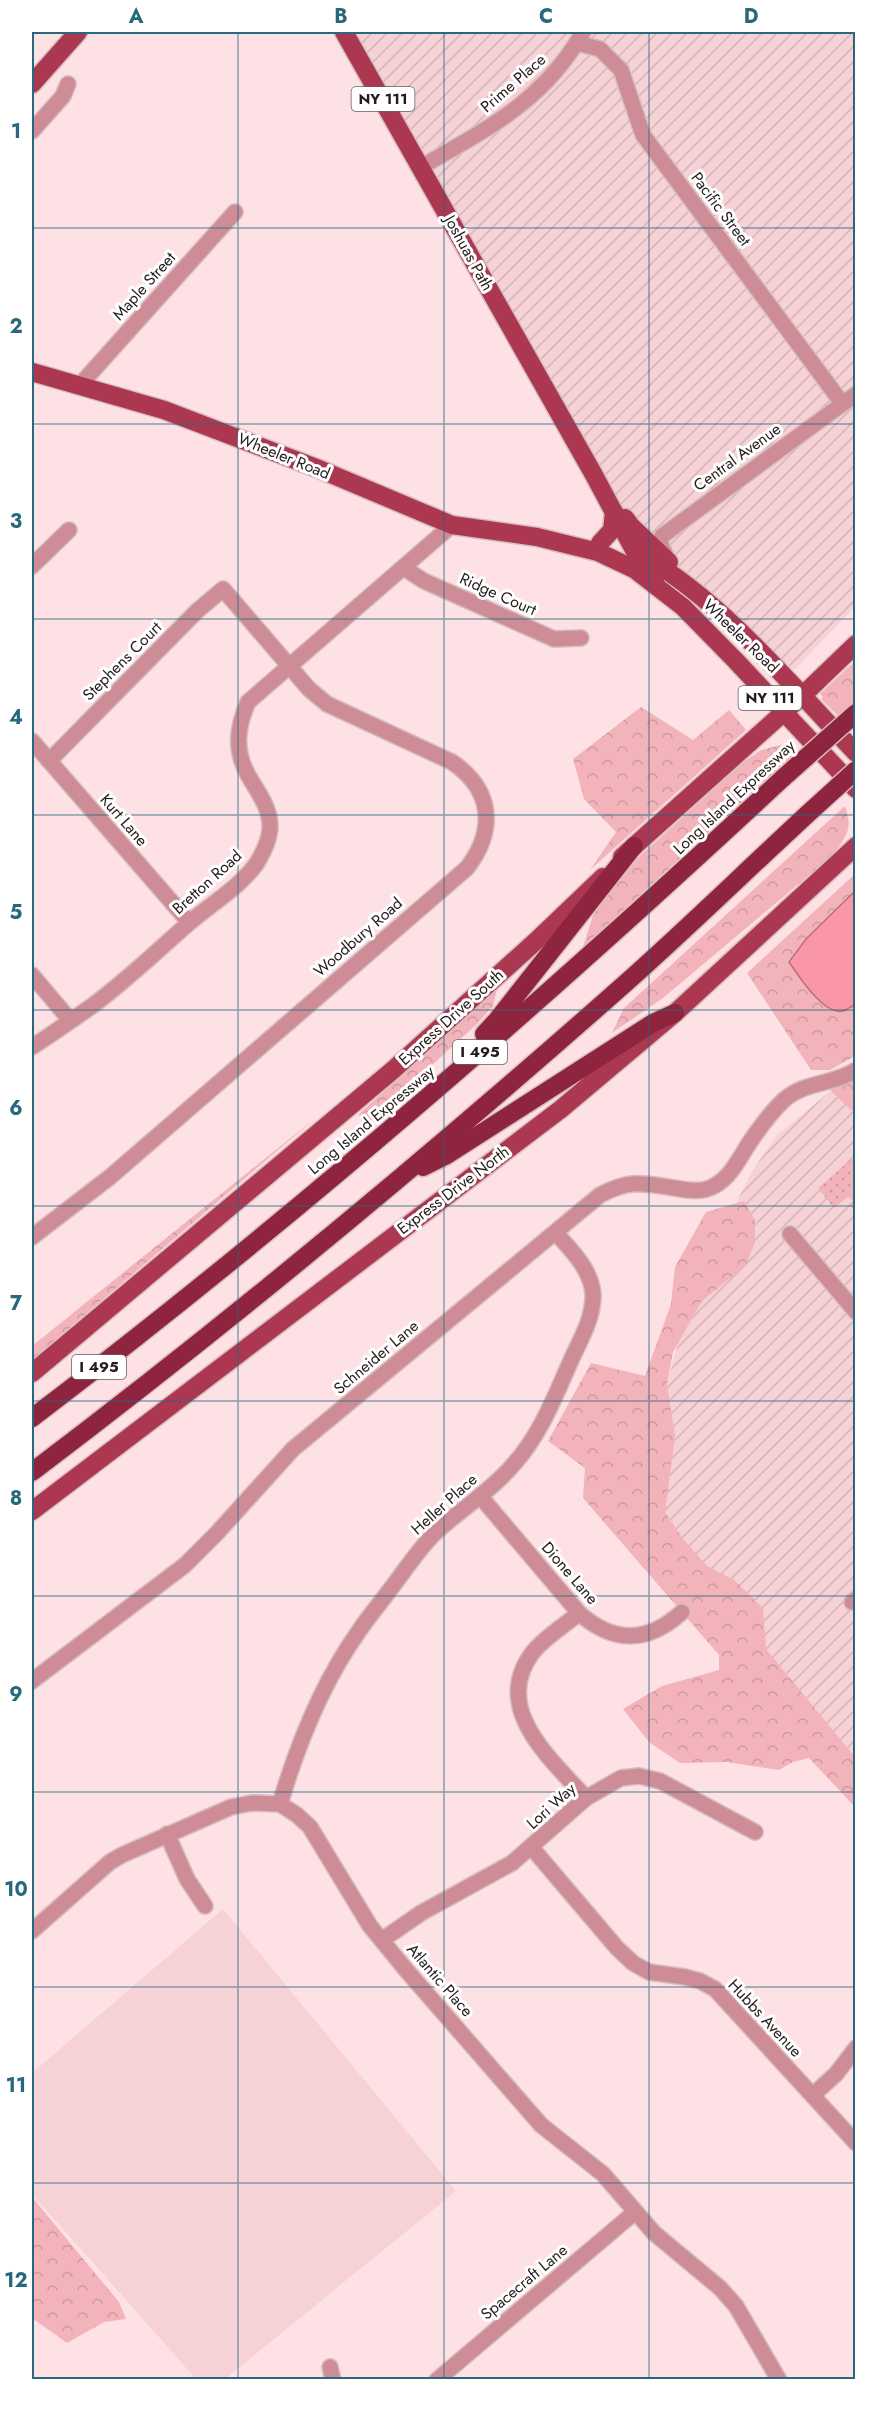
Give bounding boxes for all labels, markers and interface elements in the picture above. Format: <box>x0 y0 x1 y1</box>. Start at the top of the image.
text: A <box>128 2 144 31</box>
text: B <box>334 2 348 31</box>
text: C <box>539 2 553 31</box>
text: D <box>744 2 758 31</box>
street label: Prime Place <box>475 48 551 118</box>
road number: NY 111 <box>352 87 415 111</box>
text: 1 <box>11 117 21 146</box>
street label: Pacific Street <box>686 167 757 251</box>
street label: Joshuas Path <box>438 209 499 295</box>
street label: Maple Street <box>107 247 181 325</box>
text: 2 <box>9 312 23 341</box>
street label: Central Avenue <box>689 417 785 497</box>
street label: Wheeler Road <box>235 427 333 485</box>
text: 3 <box>10 507 22 536</box>
street label: Ridge Court <box>456 567 540 621</box>
street label: Wheeler Road <box>698 594 784 678</box>
street label: Stephens Court <box>77 616 167 706</box>
road number: NY 111 <box>738 686 802 710</box>
text: 4 <box>9 703 23 732</box>
street label: Long Island Expressway <box>668 734 801 860</box>
street label: Kurt Lane <box>95 789 153 851</box>
street label: Bretton Road <box>167 844 247 920</box>
street label: Woodbury Road <box>309 892 407 982</box>
text: 5 <box>10 898 23 927</box>
street label: Express Drive South <box>393 964 509 1070</box>
road number: I 495 <box>453 1040 507 1064</box>
street label: Long Island Expressway <box>303 1060 440 1180</box>
text: 6 <box>9 1094 23 1123</box>
street label: Express Drive North <box>392 1140 514 1240</box>
text: 7 <box>10 1289 23 1318</box>
street label: Schneider Lane <box>328 1315 424 1399</box>
road number: I 495 <box>72 1355 126 1379</box>
street label: Heller Place <box>406 1468 482 1540</box>
text: 8 <box>10 1484 22 1513</box>
street label: Dione Lane <box>536 1536 604 1610</box>
text: 9 <box>9 1680 23 1709</box>
street label: Lori Way <box>521 1777 581 1834</box>
text: 10 <box>4 1875 28 1904</box>
street label: Atlantic Place <box>402 1938 478 2022</box>
street label: Hubbs Avenue <box>723 1974 807 2062</box>
text: 11 <box>6 2071 26 2100</box>
street label: Spacecraft Lane <box>476 2239 572 2325</box>
text: 12 <box>4 2266 28 2295</box>

